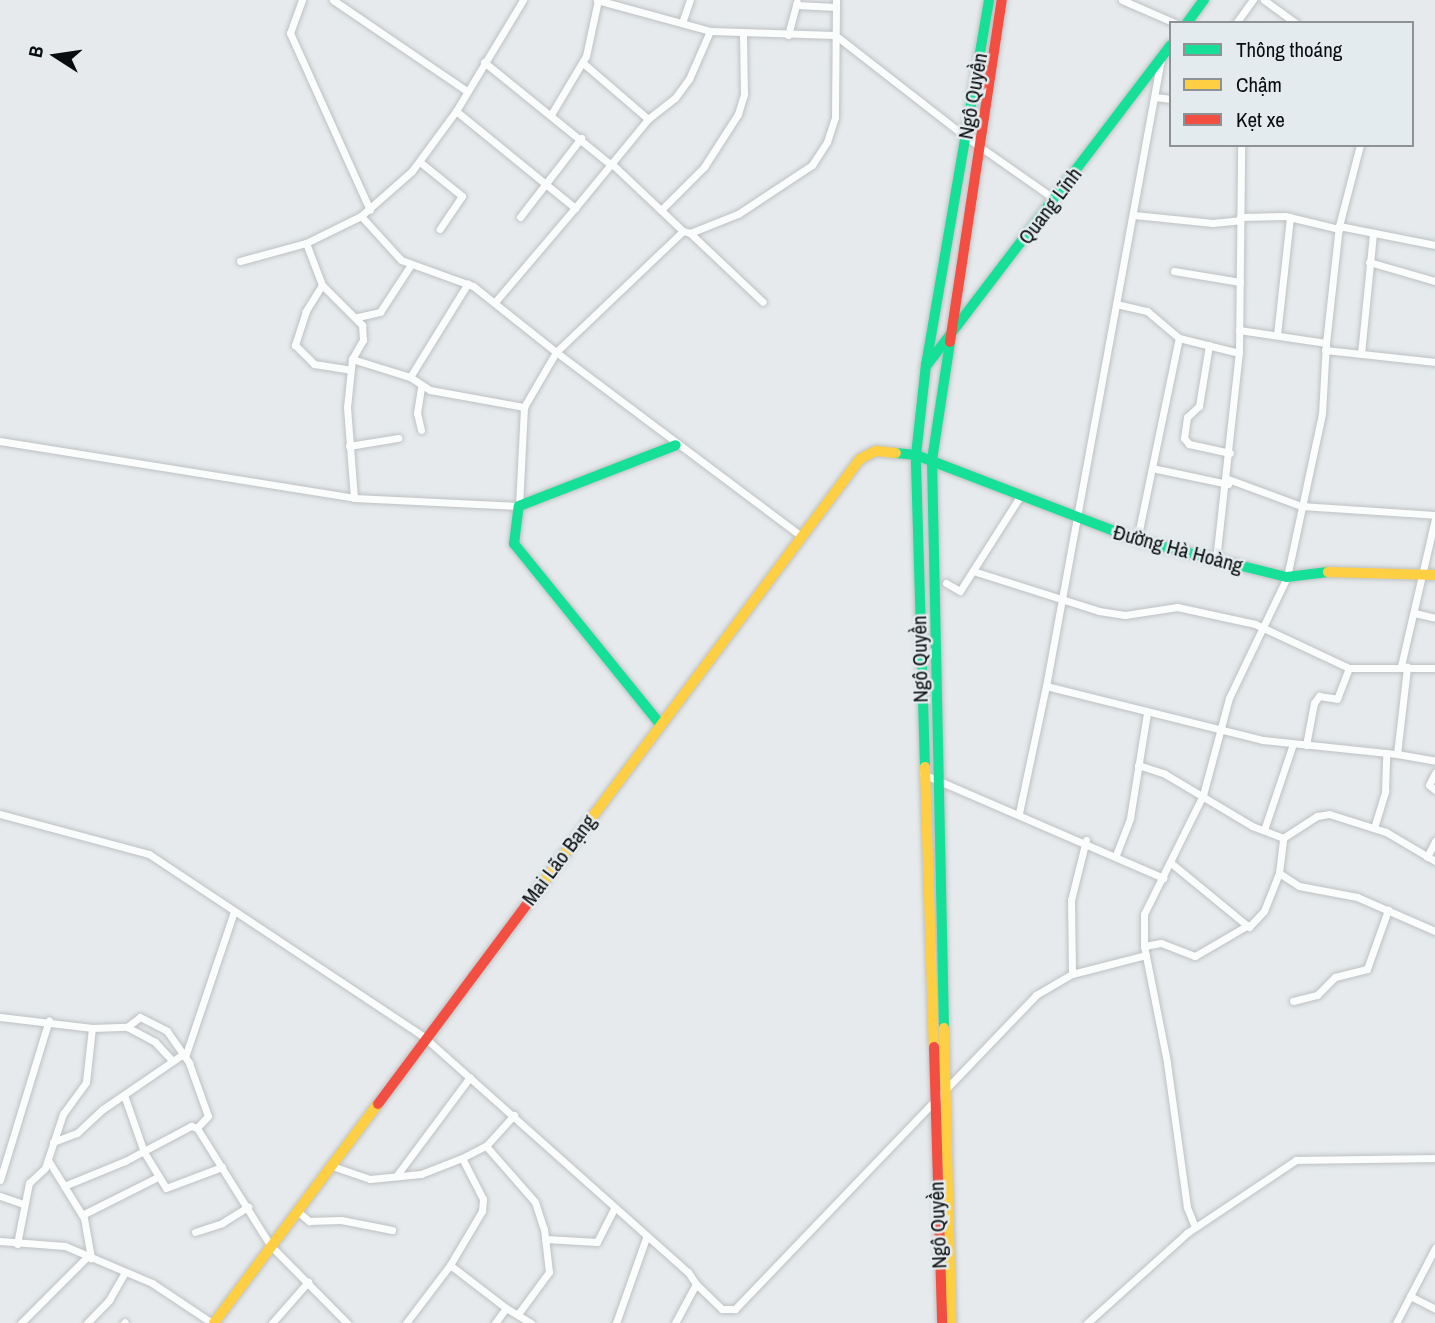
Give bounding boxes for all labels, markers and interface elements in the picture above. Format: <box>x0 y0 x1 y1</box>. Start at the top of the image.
north arrow <box>21 21 91 91</box>
legend <box>1169 21 1414 147</box>
text: Thông thoáng <box>1236 35 1342 64</box>
text: B <box>22 43 49 60</box>
street label: Ngô Quyền <box>953 51 993 141</box>
text: Chậm <box>1236 70 1282 99</box>
text: Kẹt xe <box>1236 105 1285 134</box>
street label: Quang Lĩnh <box>1013 162 1087 250</box>
street label: Đường Hà Hoàng <box>1110 520 1246 578</box>
street label: Ngô Quyền <box>907 615 933 703</box>
street label: Mai Lão Bạng <box>517 810 601 910</box>
street label: Ngô Quyền <box>924 1181 952 1269</box>

